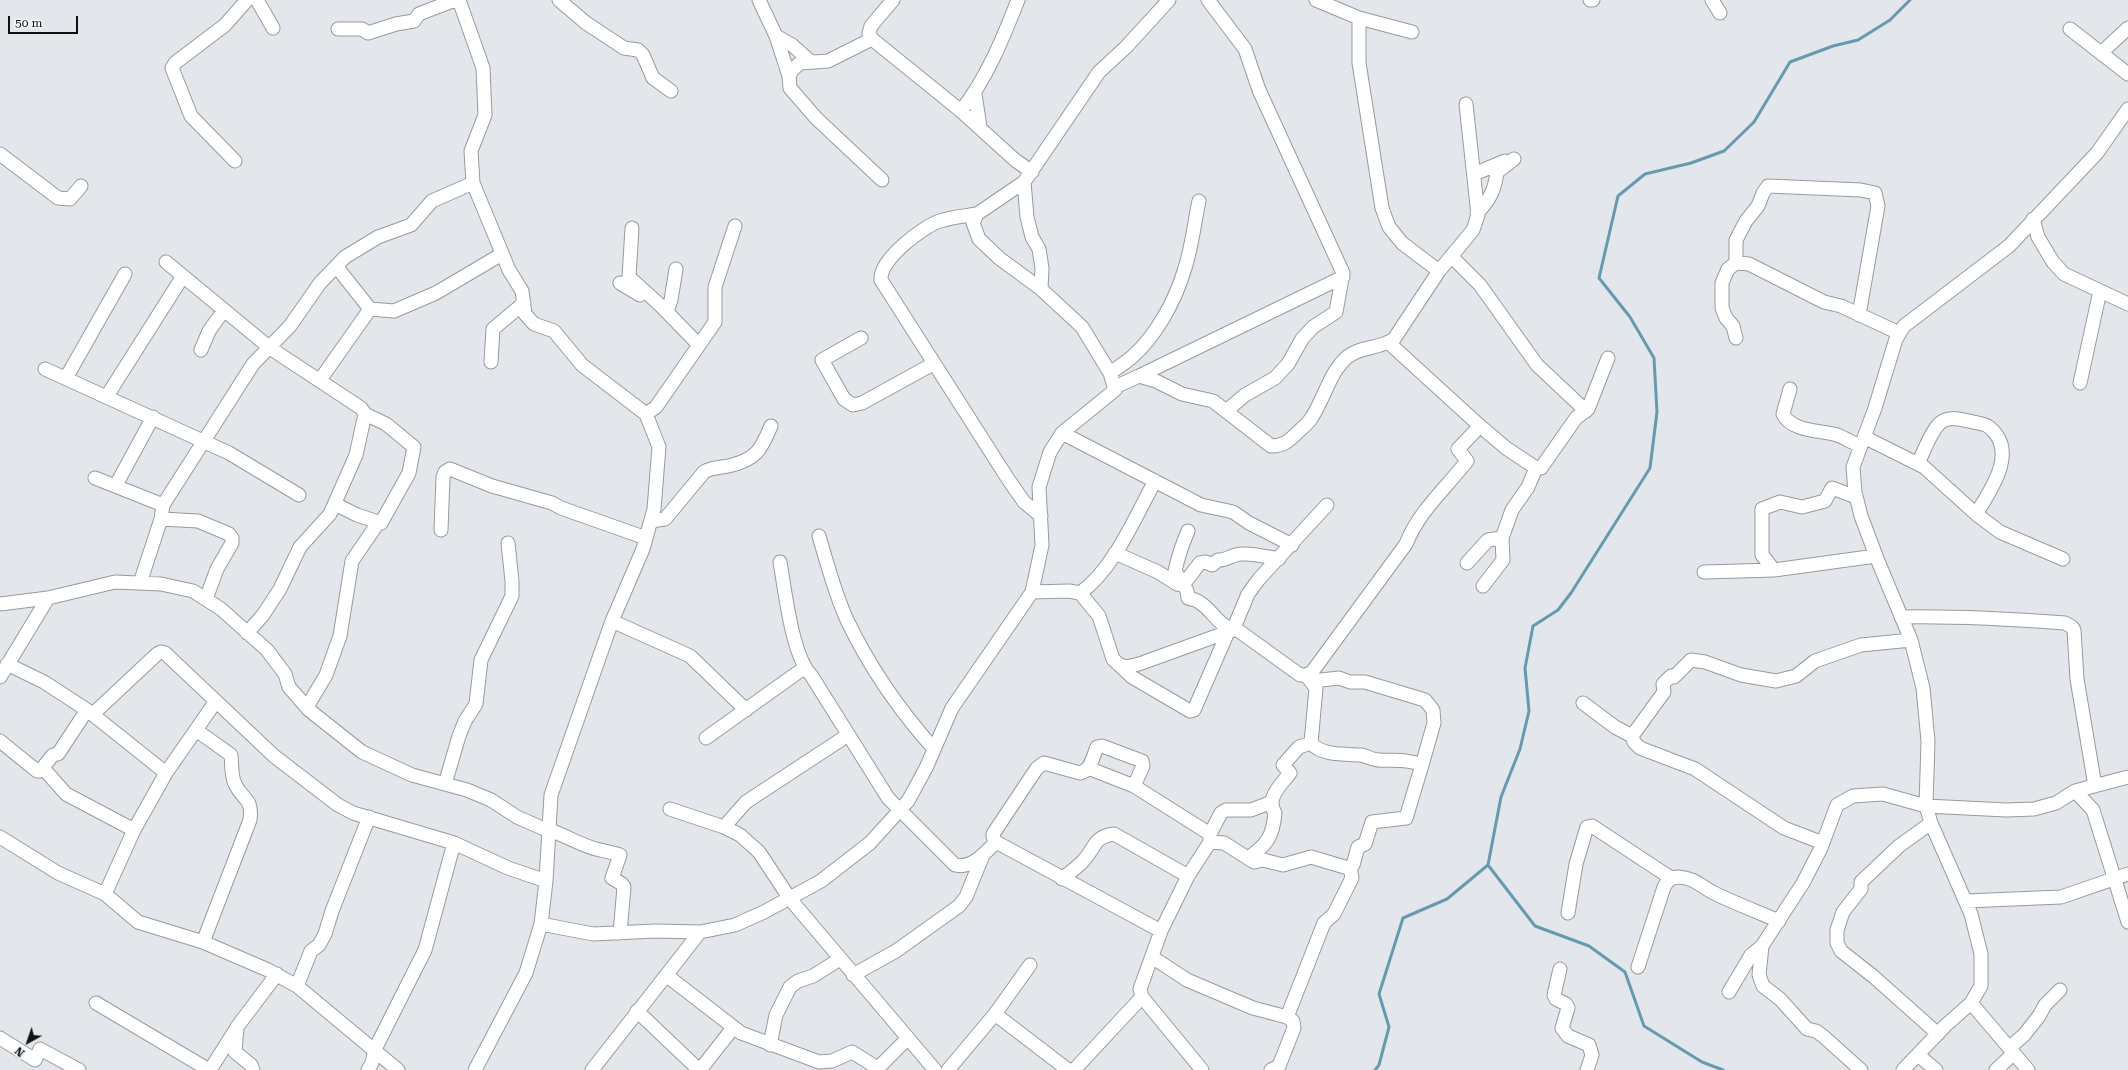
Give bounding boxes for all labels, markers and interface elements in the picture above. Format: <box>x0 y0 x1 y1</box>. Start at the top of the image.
scale bar <box>10 8 80 34</box>
text: 50 m <box>15 16 42 30</box>
north arrow <box>8 1022 48 1062</box>
text: N <box>13 1044 27 1059</box>

